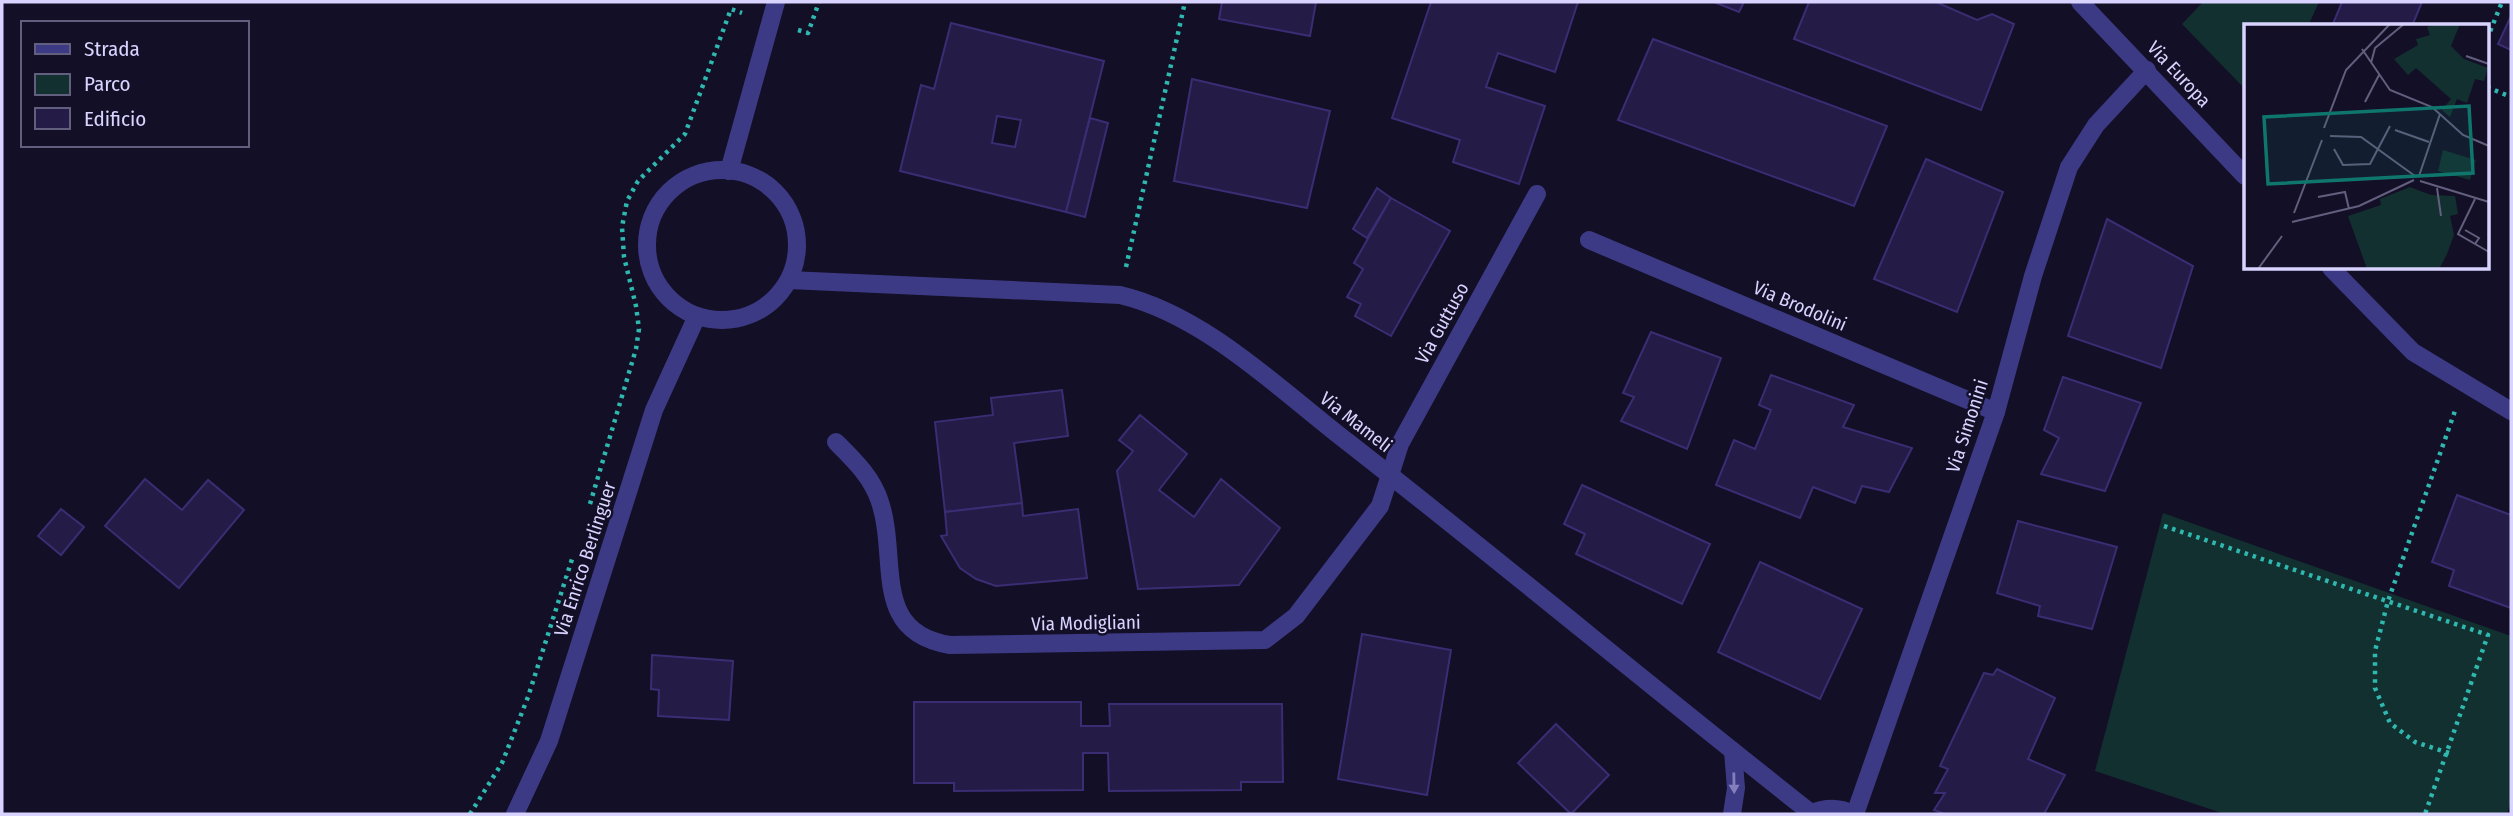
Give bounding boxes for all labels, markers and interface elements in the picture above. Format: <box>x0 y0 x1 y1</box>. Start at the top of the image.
legend <box>21 21 248 147</box>
inset map <box>2244 24 2488 270</box>
text: Strada <box>84 36 140 62</box>
street label: Via Europa <box>2143 36 2215 112</box>
text: Parco <box>84 71 131 97</box>
text: Edificio <box>84 106 146 132</box>
street label: Via Brodolini <box>1750 276 1850 336</box>
street label: Via Guttuso <box>1410 278 1474 368</box>
street label: Via Simonini <box>1941 376 1993 476</box>
street label: Via Mameli <box>1315 387 1397 457</box>
street label: Via Enrico Berlinguer <box>549 478 621 639</box>
street label: Via Modigliani <box>1031 611 1141 635</box>
one-way arrow <box>1729 772 1740 794</box>

